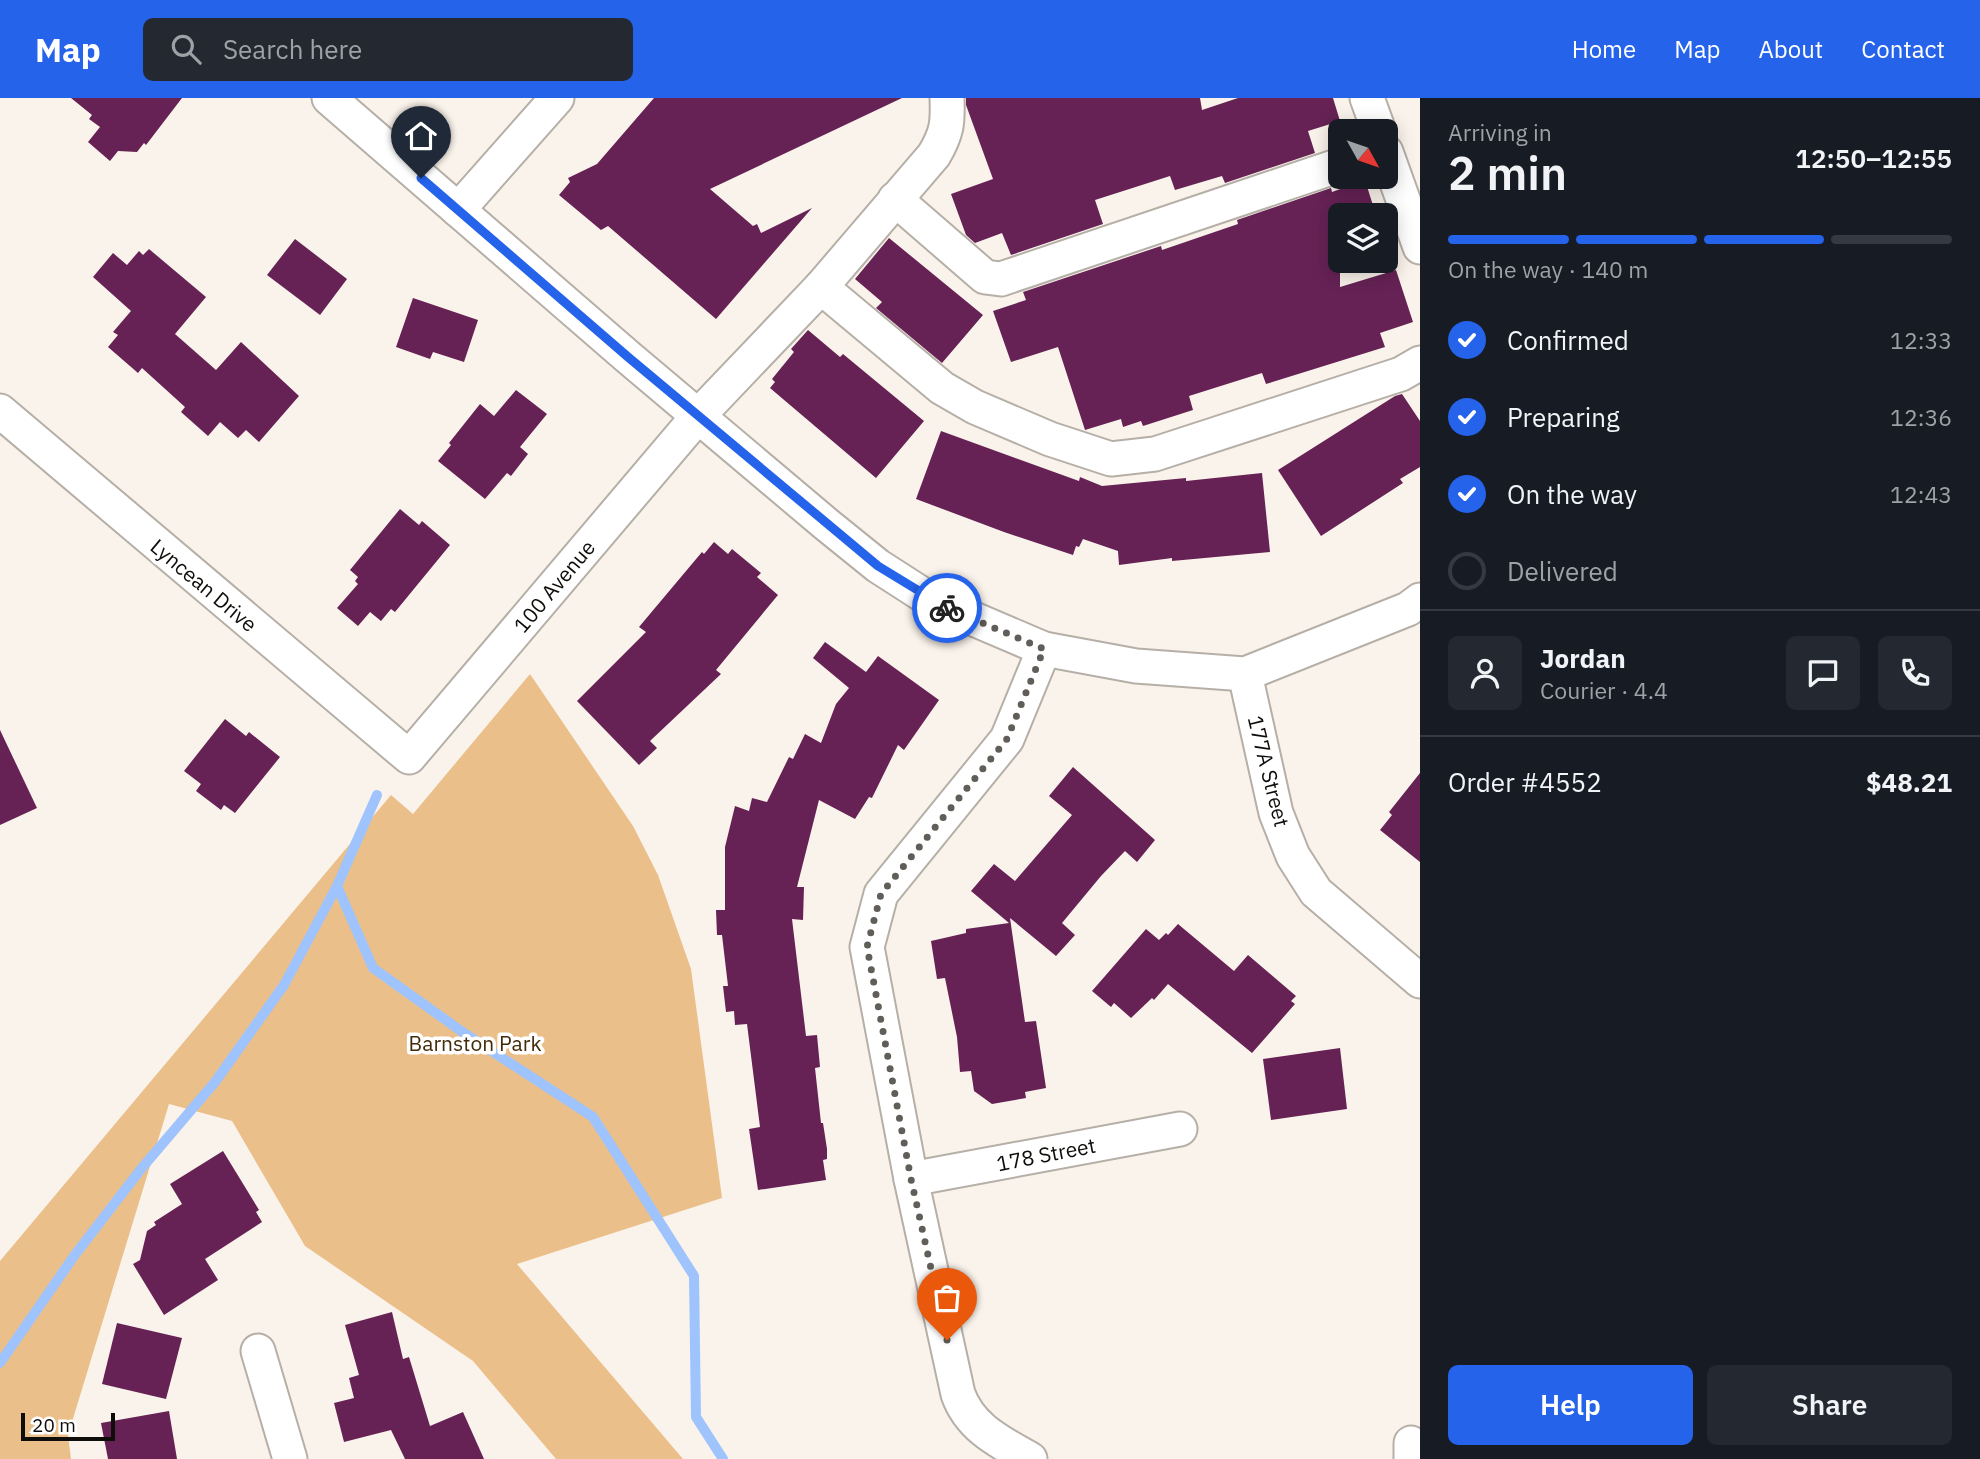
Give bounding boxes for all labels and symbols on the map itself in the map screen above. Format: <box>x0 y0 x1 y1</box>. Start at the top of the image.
pin <box>391 106 451 178</box>
north arrow <box>1328 119 1398 189</box>
street label: Lyncean Drive <box>145 532 263 638</box>
street label: 100 Avenue <box>507 534 601 638</box>
courier <box>912 573 982 643</box>
street label: 177A Street <box>1242 712 1296 830</box>
park label: Barnston Park <box>408 1029 542 1057</box>
street label: 178 Street <box>994 1131 1098 1177</box>
pin <box>917 1268 977 1340</box>
scale bar <box>21 1410 116 1442</box>

